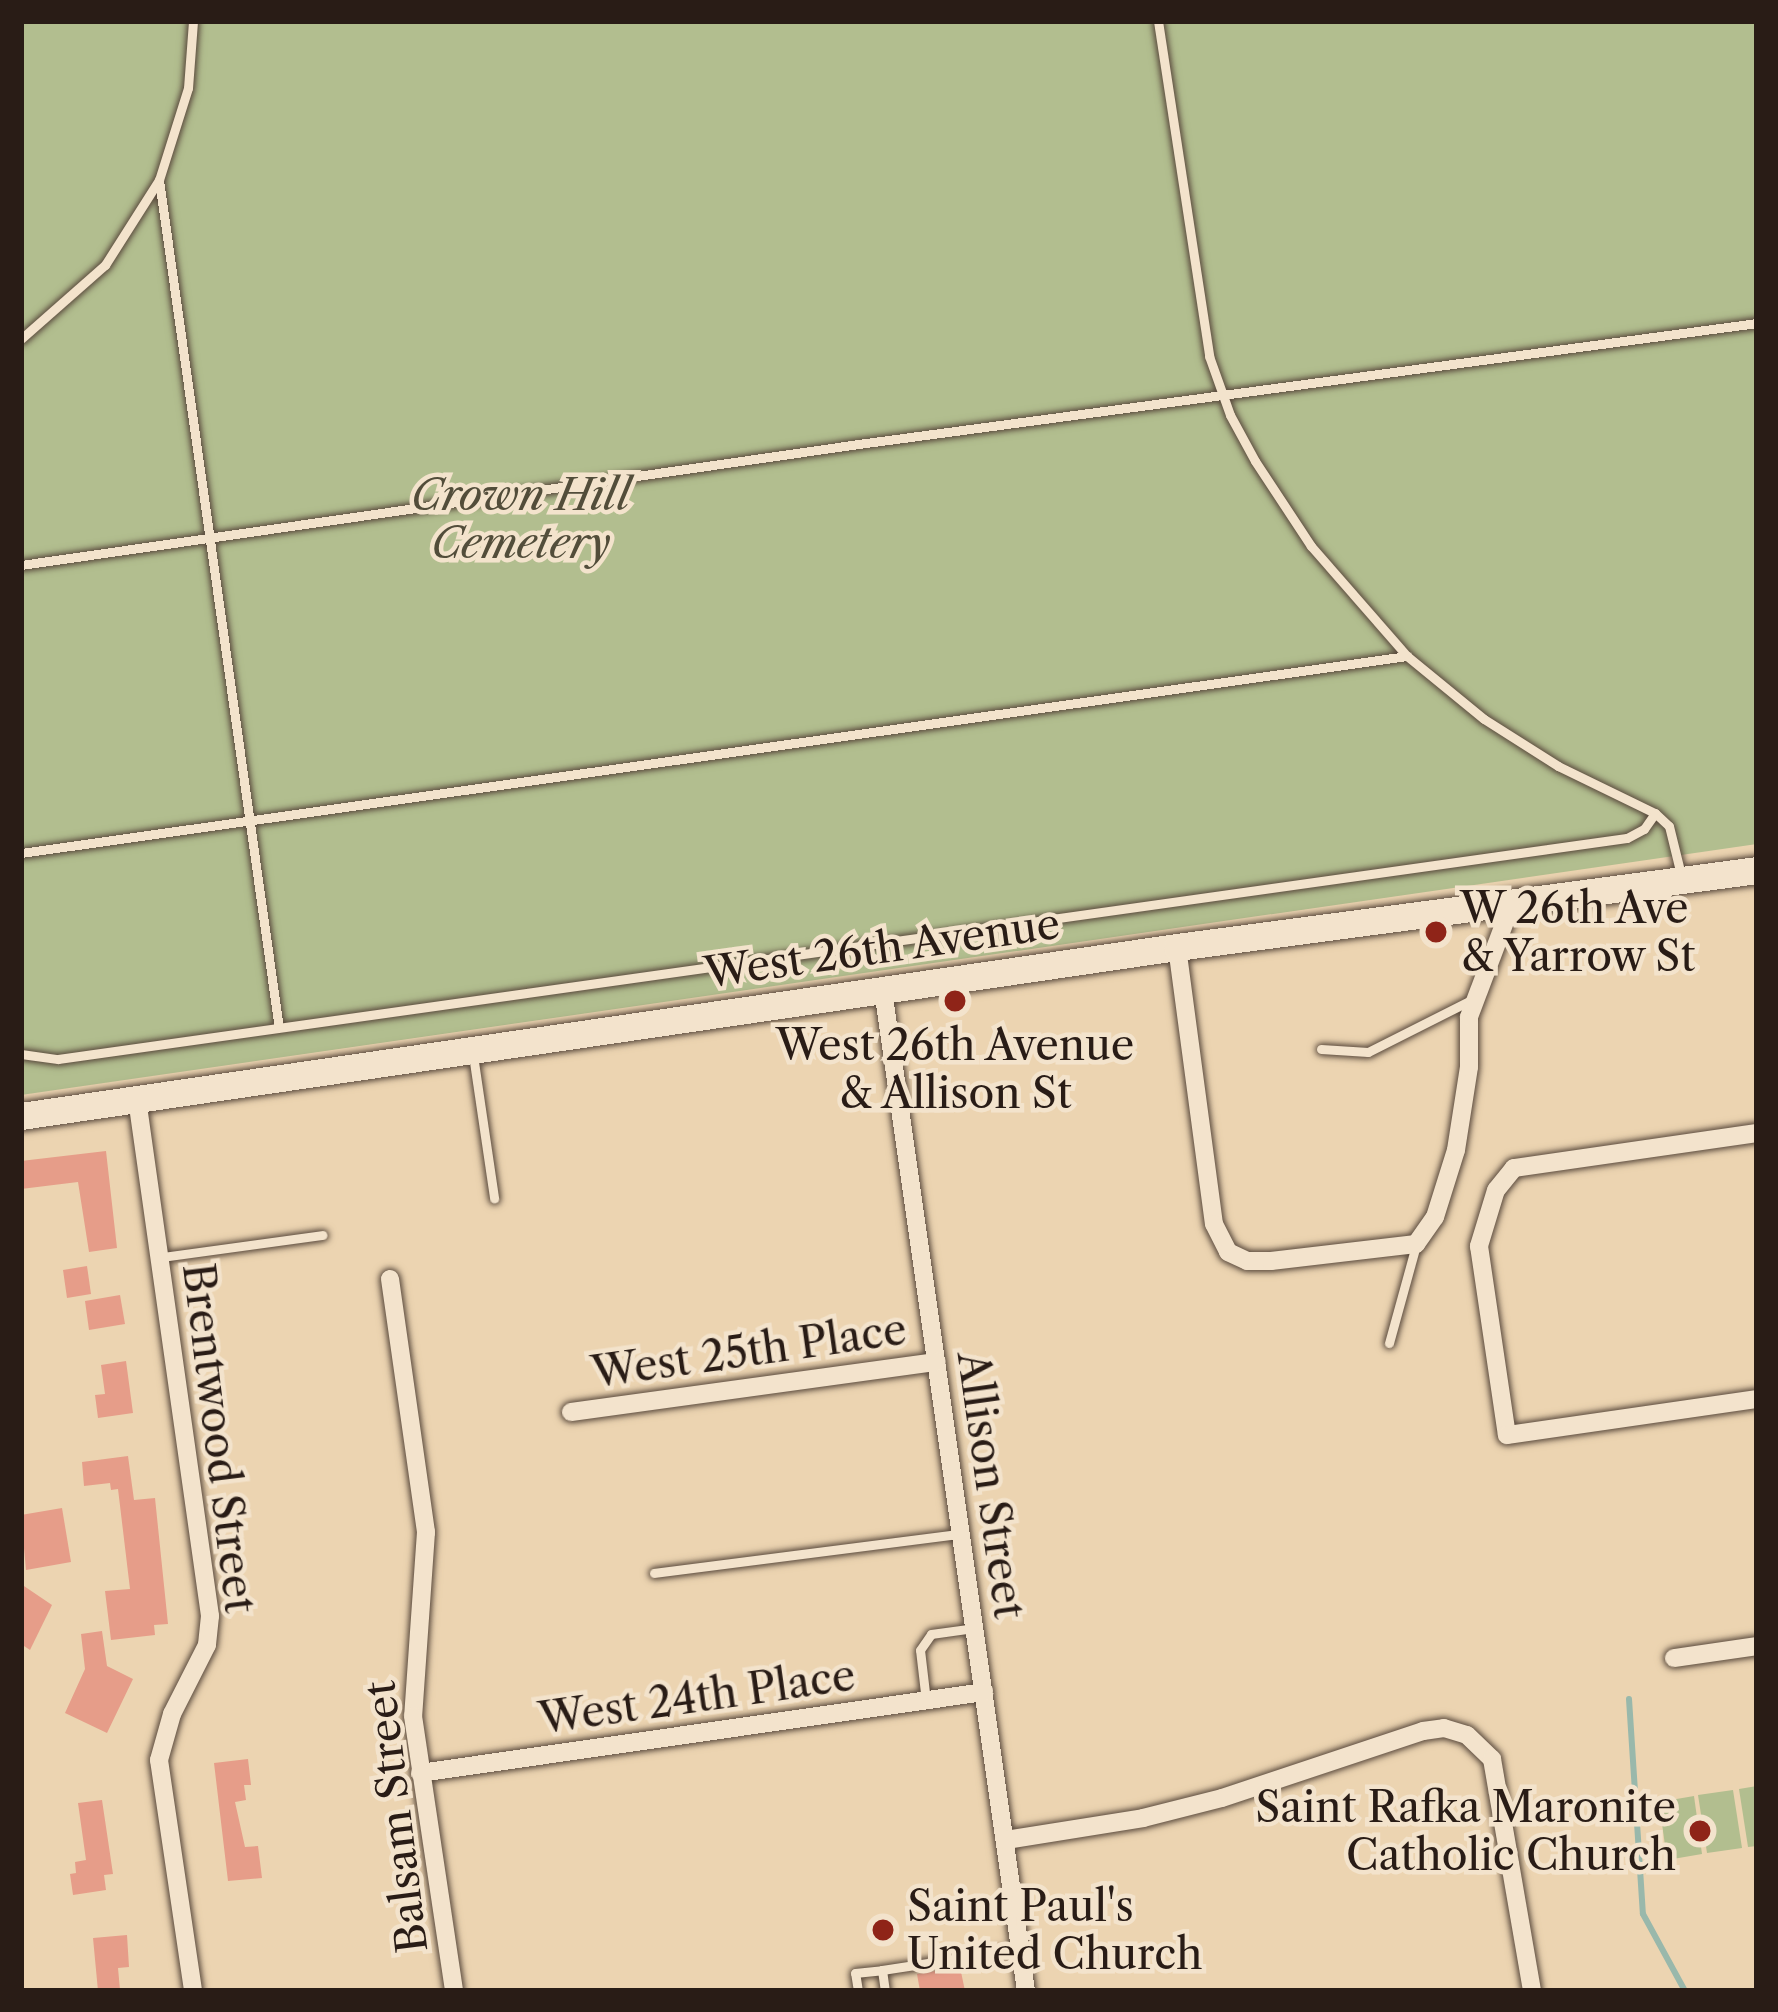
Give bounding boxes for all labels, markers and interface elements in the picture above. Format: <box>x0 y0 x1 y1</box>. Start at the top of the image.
park label: Crown Hill Cemetery <box>411 470 631 568</box>
place label: W 26th Ave & Yarrow St <box>1460 883 1698 982</box>
street label: West 26th Avenue <box>700 898 1064 998</box>
marker: W 26th Ave & Yarrow St <box>1423 919 1449 945</box>
marker: West 26th Avenue & Allison St <box>942 988 968 1014</box>
place label: West 26th Avenue & Allison St <box>775 1020 1135 1118</box>
street label: Brentwood Street <box>173 1260 265 1616</box>
street label: West 25th Place <box>588 1304 910 1398</box>
street label: Allison Street <box>947 1348 1035 1622</box>
street label: West 24th Place <box>536 1650 858 1744</box>
street label: Balsam Street <box>354 1678 438 1956</box>
place label: Saint Rafka Maronite Catholic Church <box>1255 1782 1676 1880</box>
marker: Saint Rafka Maronite Catholic Church <box>1687 1818 1713 1844</box>
place label: Saint Paul's United Church <box>907 1881 1203 1980</box>
marker: Saint Paul's United Church <box>870 1917 896 1943</box>

